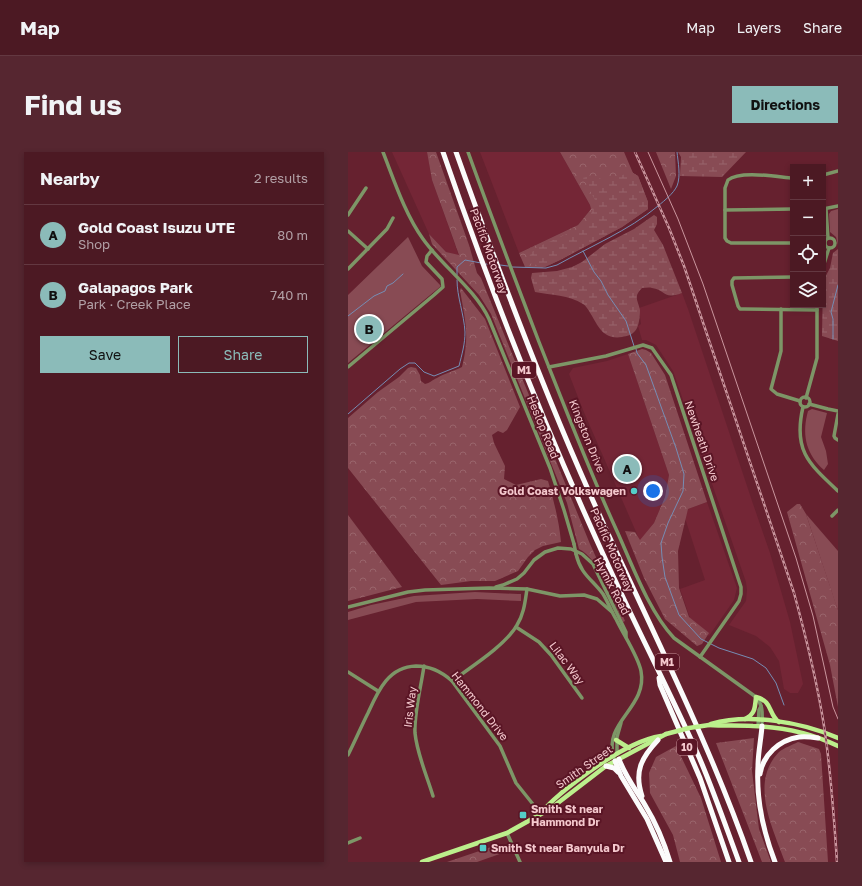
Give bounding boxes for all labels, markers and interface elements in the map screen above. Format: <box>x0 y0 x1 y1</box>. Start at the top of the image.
text: Map <box>20 16 60 39</box>
text: Map <box>686 19 715 36</box>
text: Layers <box>737 19 781 36</box>
text: Share <box>803 19 842 36</box>
button: Directions <box>732 86 838 123</box>
text: Find us <box>24 88 122 121</box>
map controls <box>790 164 826 308</box>
button: + <box>790 164 826 200</box>
text: Nearby <box>40 168 100 189</box>
text: 2 results <box>254 170 308 186</box>
button: − <box>790 200 826 236</box>
street label: Pacific Motorway <box>468 206 511 296</box>
text: Gold Coast Isuzu UTE <box>78 218 235 236</box>
text: A <box>48 227 58 243</box>
text: 80 m <box>277 227 308 243</box>
text: Shop <box>78 236 110 252</box>
button: locate <box>790 236 826 272</box>
button: layers <box>790 272 826 308</box>
text: Galapagos Park <box>78 278 193 296</box>
text: B <box>48 287 58 303</box>
text: 740 m <box>270 287 308 303</box>
text: Park · Creek Place <box>78 296 191 312</box>
pin: B <box>356 314 382 344</box>
button: Save <box>40 336 170 373</box>
button: Share <box>178 336 308 373</box>
road number: M1 <box>512 362 536 378</box>
street label: Heslop Road <box>525 393 562 460</box>
street label: Kingston Drive <box>567 397 608 474</box>
street label: Newheath Drive <box>683 399 722 483</box>
pin: A <box>614 454 640 484</box>
your location <box>643 481 663 501</box>
place label: Gold Coast Volkswagen <box>499 484 626 497</box>
marker: Gold Coast Volkswagen <box>629 486 639 496</box>
street label: Pacific Motorway <box>588 506 637 594</box>
street label: Hymix Road <box>592 555 633 617</box>
street label: Lilac Way <box>547 639 588 687</box>
road number: M1 <box>655 654 679 670</box>
street label: Hammond Drive <box>449 669 511 743</box>
street label: Iris Way <box>401 686 418 728</box>
road number: 10 <box>677 739 697 755</box>
street label: Smith Street <box>553 742 615 791</box>
place label: Smith St near Hammond Dr <box>531 802 604 828</box>
marker: Smith St near Hammond Dr <box>518 810 528 820</box>
place label: Smith St near Banyula Dr <box>491 841 625 854</box>
marker: Smith St near Banyula Dr <box>478 843 488 853</box>

